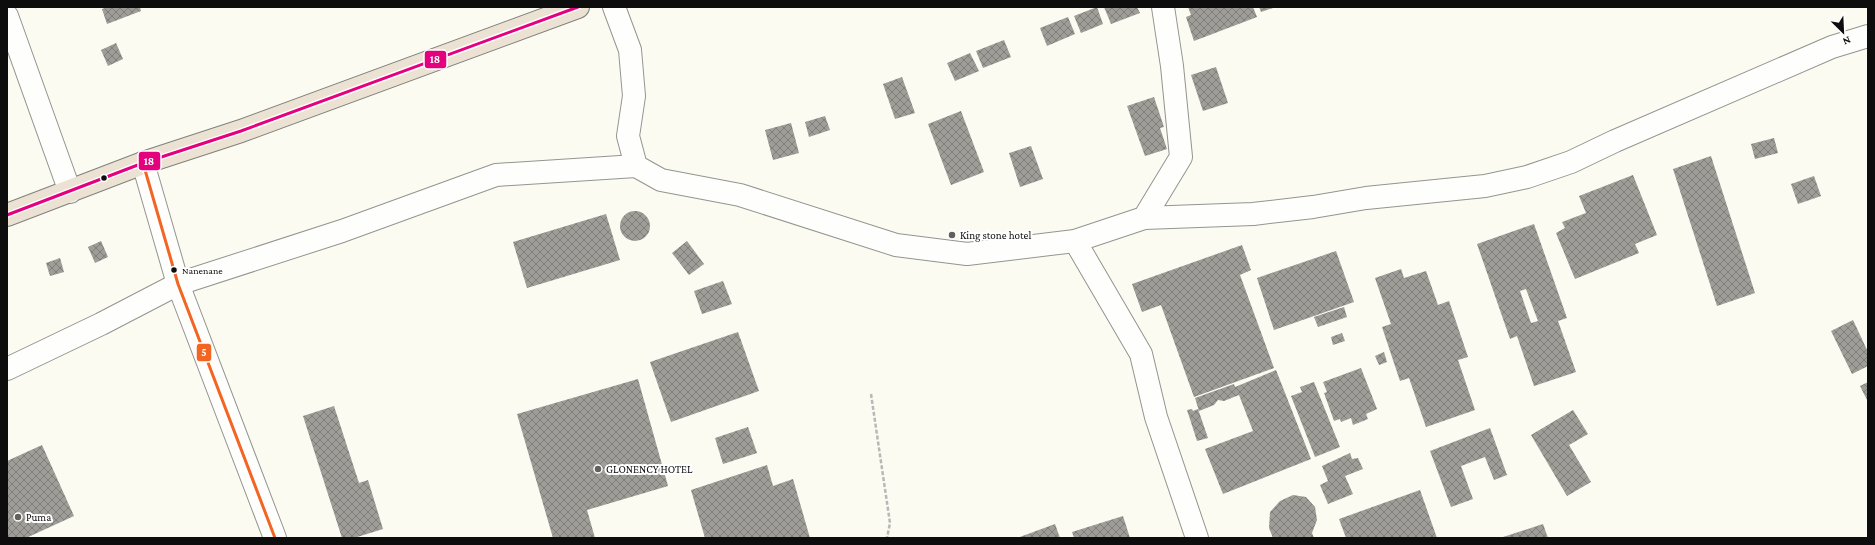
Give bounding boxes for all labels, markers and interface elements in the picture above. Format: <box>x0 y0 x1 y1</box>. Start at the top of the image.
north arrow <box>1823 12 1863 52</box>
text: N <box>1841 34 1853 48</box>
line badge: 18 <box>424 50 447 69</box>
text: 18 <box>430 53 440 65</box>
line badge: 18 <box>138 151 161 171</box>
text: 18 <box>144 155 154 167</box>
unlabelled marker <box>99 173 109 183</box>
place label: King stone hotel <box>960 229 1031 242</box>
marker: King stone hotel <box>947 230 957 240</box>
marker: Nanenane <box>169 265 179 275</box>
place label: Nanenane <box>182 265 223 276</box>
line badge: 5 <box>196 343 212 362</box>
text: 5 <box>201 346 207 358</box>
place label: GLONENCY HOTEL <box>606 463 693 475</box>
marker: GLONENCY HOTEL <box>593 464 603 474</box>
place label: Puma <box>26 511 51 523</box>
marker: Puma <box>13 512 23 522</box>

